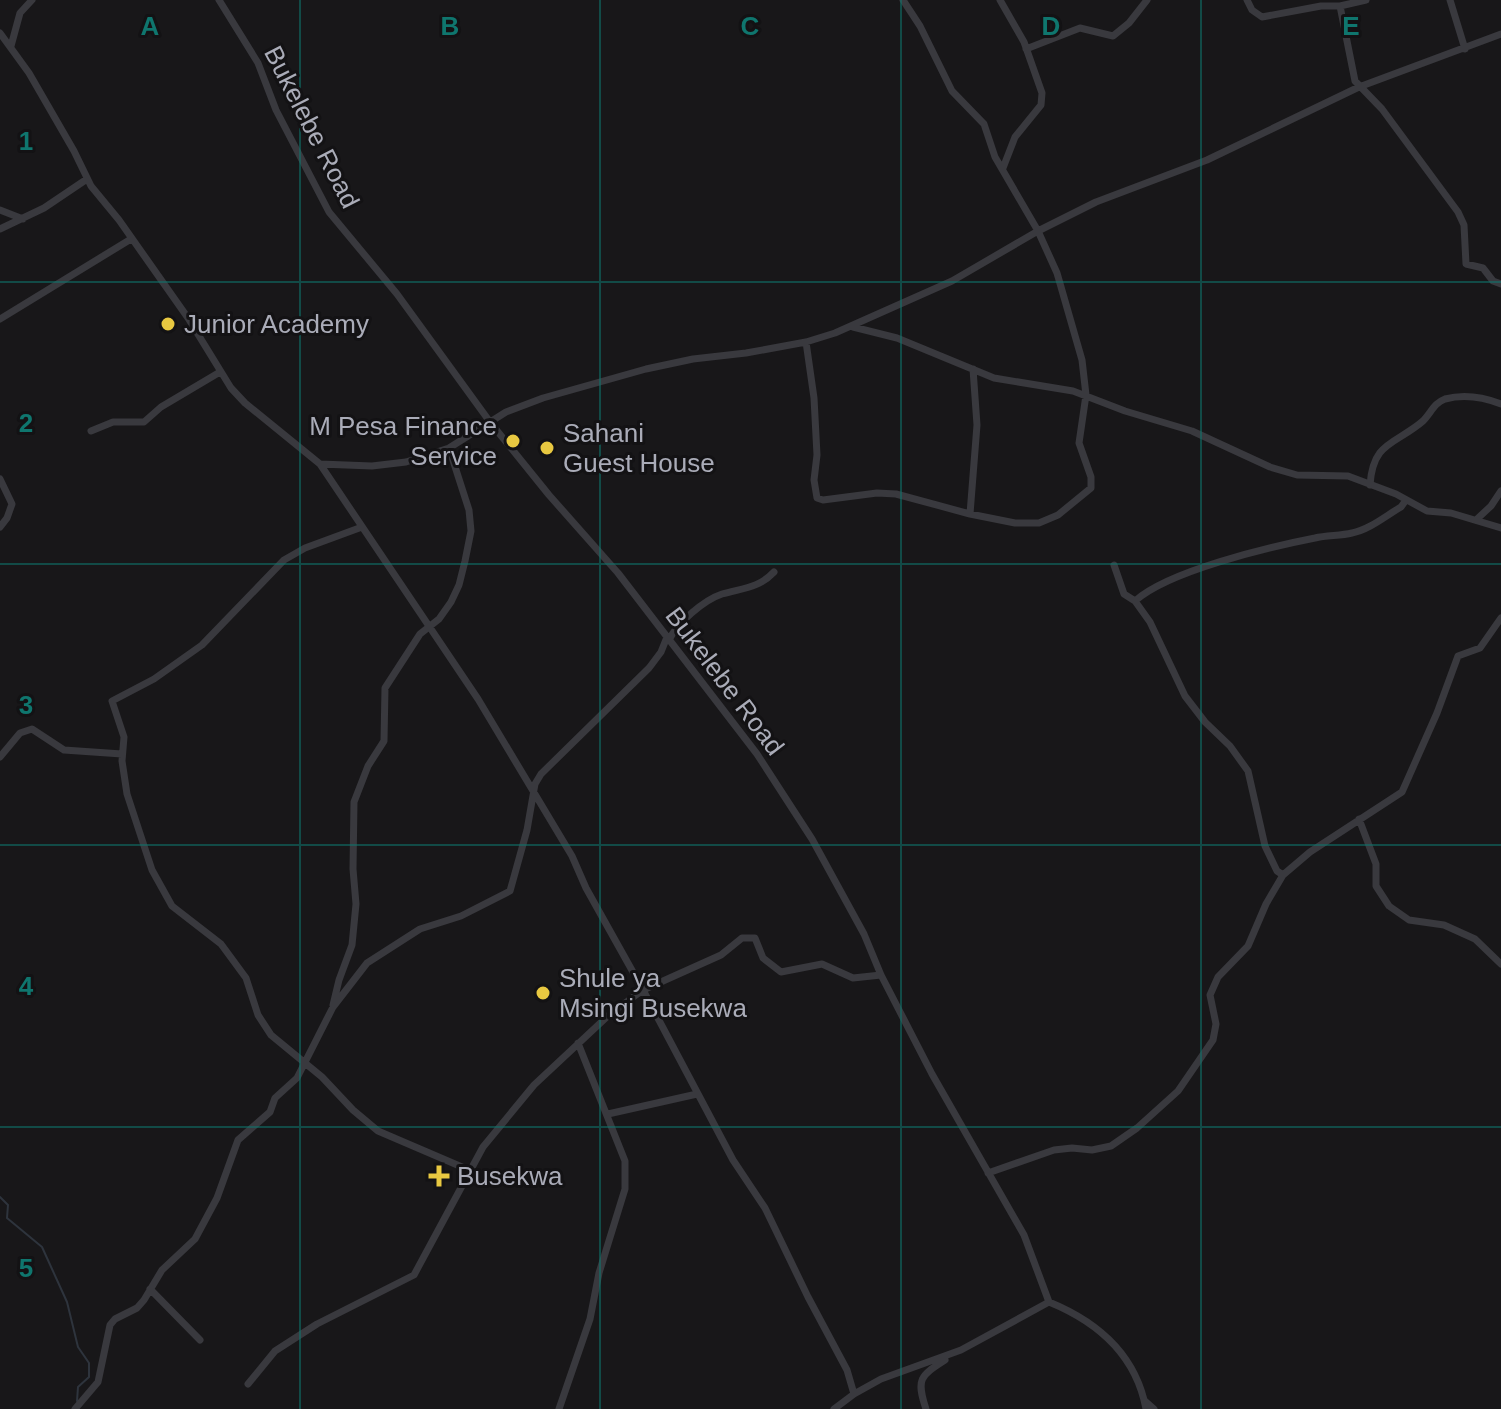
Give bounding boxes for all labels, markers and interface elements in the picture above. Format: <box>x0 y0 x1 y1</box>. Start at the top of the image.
text: A <box>141 11 160 41</box>
text: B <box>441 11 459 41</box>
text: C <box>741 11 760 41</box>
text: D <box>1042 11 1060 41</box>
text: E <box>1342 11 1360 41</box>
street label: Bukelebe Road <box>258 41 366 213</box>
text: 1 <box>19 126 33 156</box>
place label: Junior Academy <box>184 309 369 339</box>
marker: Junior Academy <box>159 315 177 333</box>
text: 2 <box>19 408 33 438</box>
place label: M Pesa Finance Service <box>309 411 497 471</box>
place label: Sahani Guest House <box>563 418 715 478</box>
marker: M Pesa Finance Service <box>504 432 522 450</box>
marker: Sahani Guest House <box>538 439 556 457</box>
street label: Bukelebe Road <box>660 601 790 761</box>
text: 3 <box>19 690 33 720</box>
place label: Shule ya Msingi Busekwa <box>559 963 747 1023</box>
text: 4 <box>19 971 34 1001</box>
marker: Shule ya Msingi Busekwa <box>534 984 552 1002</box>
place label: Busekwa <box>457 1161 563 1191</box>
marker: Busekwa <box>428 1165 450 1187</box>
text: 5 <box>19 1253 33 1283</box>

